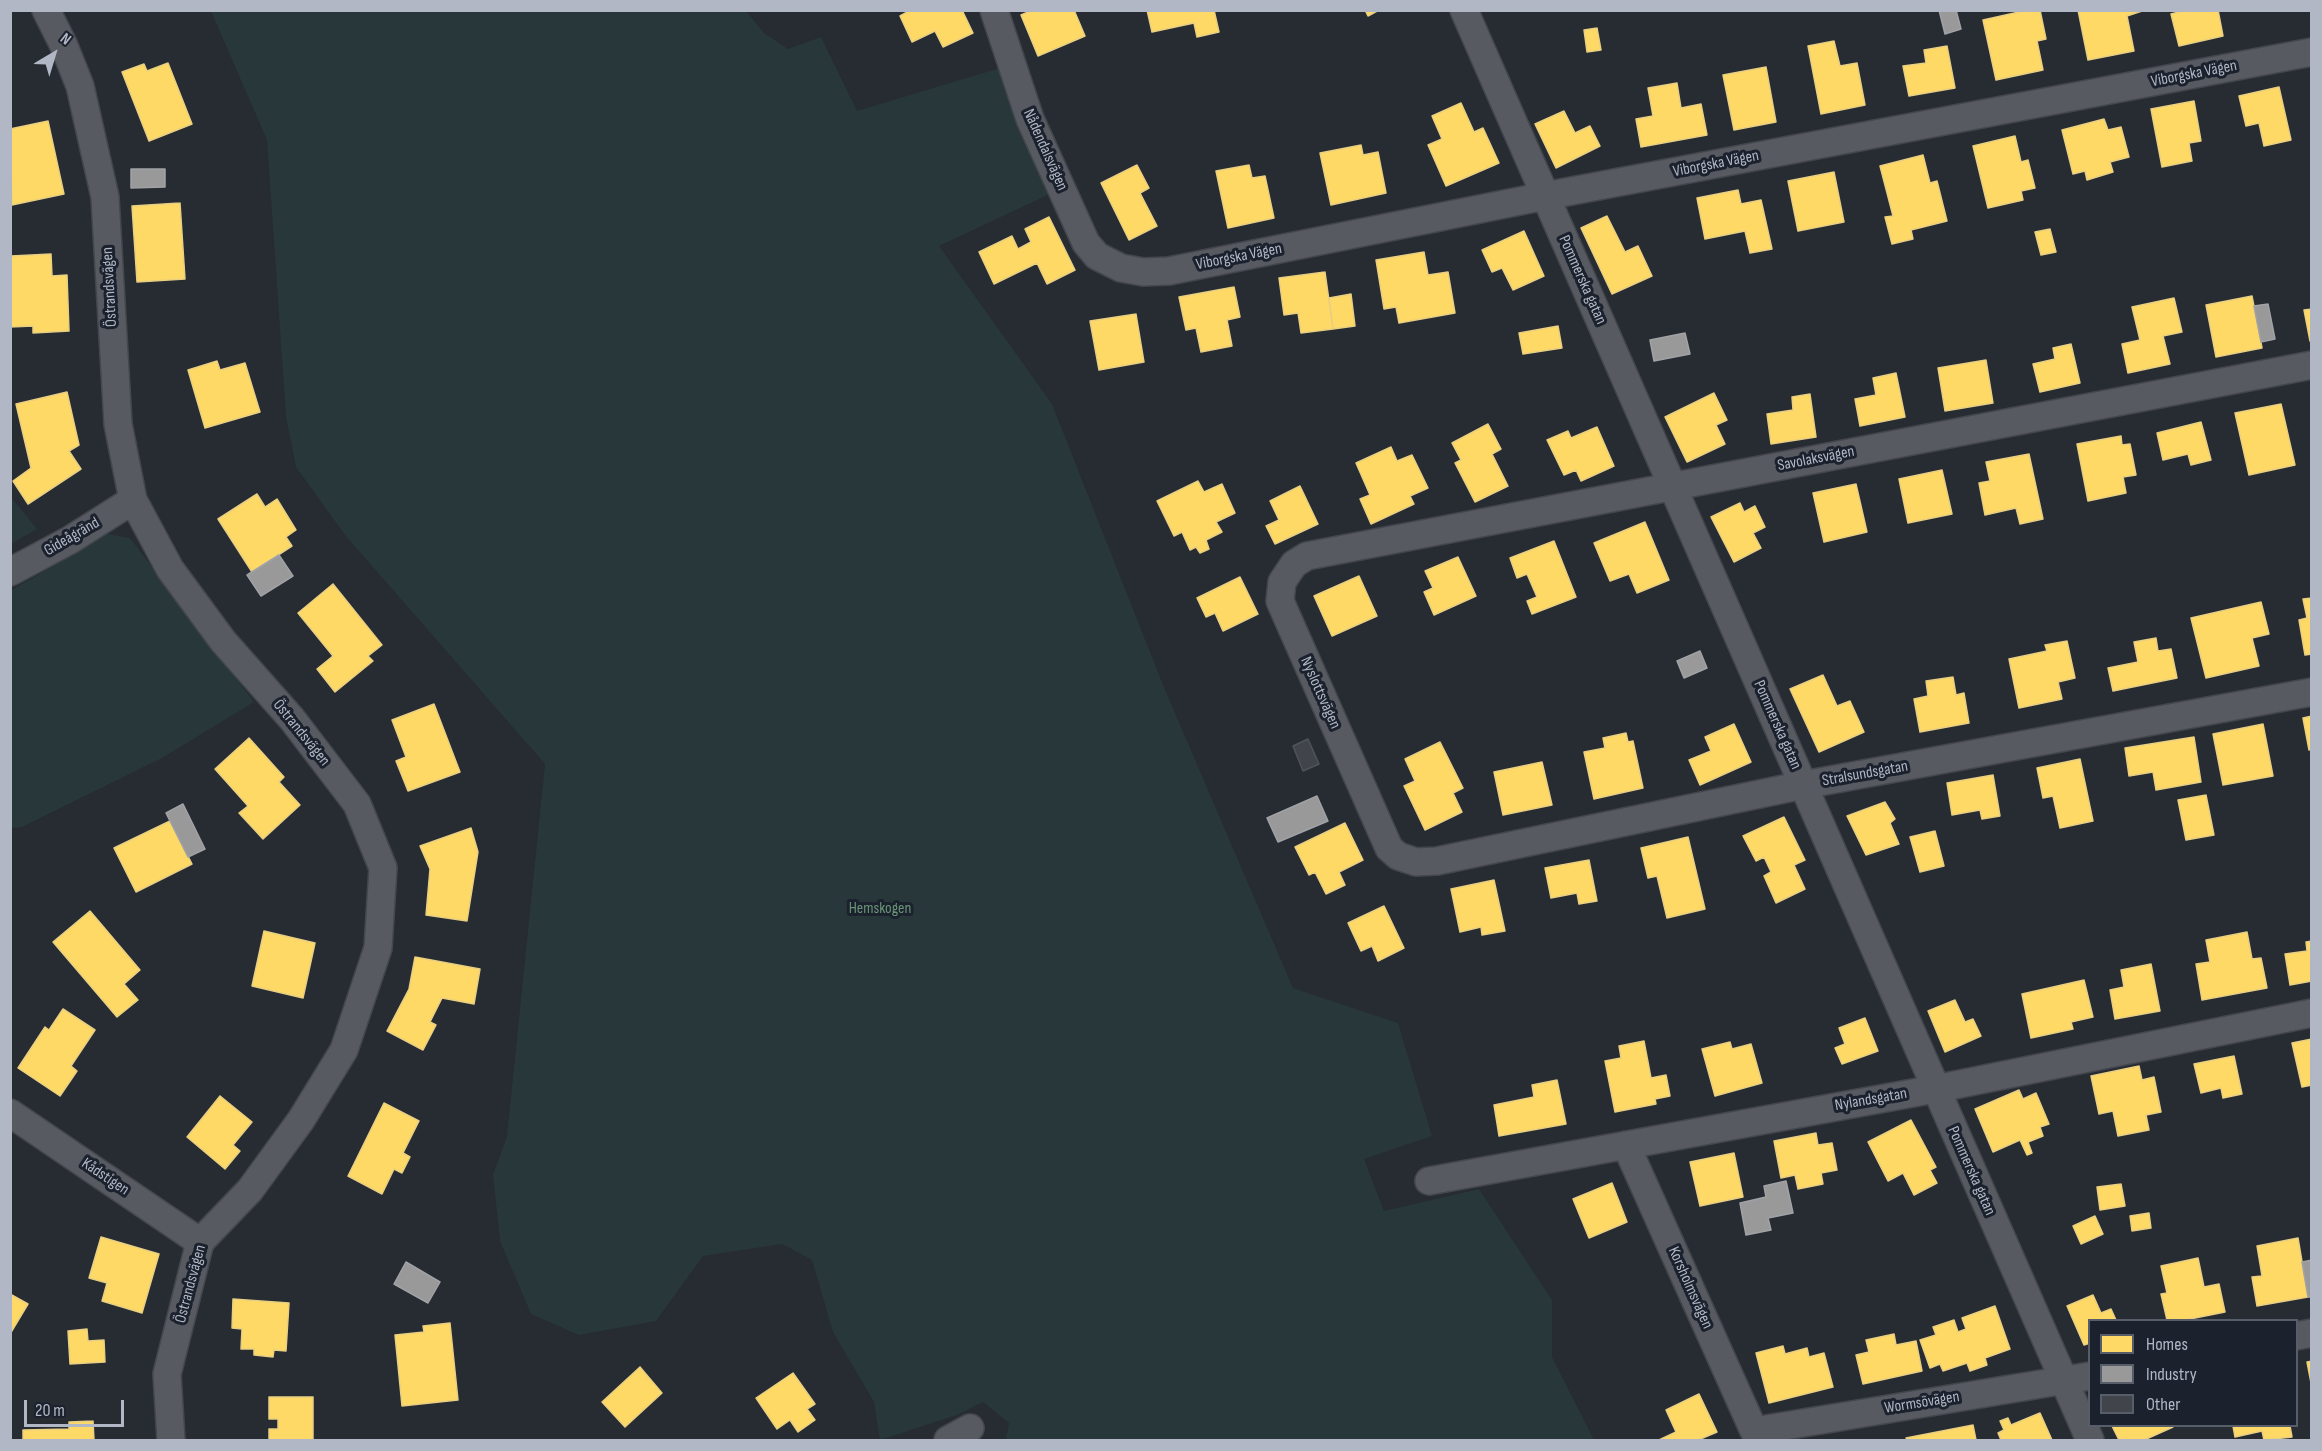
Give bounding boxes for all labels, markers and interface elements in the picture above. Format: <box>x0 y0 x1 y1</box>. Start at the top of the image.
north arrow <box>24 24 84 84</box>
text: N <box>56 29 75 50</box>
street label: Viborgska Vägen <box>2149 56 2239 92</box>
street label: Nådendalsvägen <box>1018 106 1072 194</box>
street label: Viborgska Vägen <box>1671 146 1761 182</box>
street label: Pommerska gatan <box>1554 233 1610 327</box>
street label: Viborgska Vägen <box>1194 239 1284 275</box>
street label: Östrandsvägen <box>98 247 122 327</box>
street label: Savolaksvägen <box>1776 442 1856 476</box>
street label: Gideågränd <box>41 514 103 560</box>
street label: Nyslottsvägen <box>1296 654 1344 732</box>
street label: Pommerska gatan <box>1749 678 1805 772</box>
street label: Östrandsvägen <box>268 696 334 770</box>
street label: Stralsundsgatan <box>1821 757 1909 791</box>
park label: Hemskogen <box>849 899 911 919</box>
street label: Nylandsgatan <box>1833 1084 1909 1116</box>
street label: Pommerska gatan <box>1943 1124 1999 1218</box>
street label: Kådstigen <box>78 1154 132 1200</box>
street label: Östrandsvägen <box>171 1243 211 1325</box>
street label: Korsholmsvägen <box>1663 1244 1717 1332</box>
legend <box>2088 1319 2298 1427</box>
text: Homes <box>2146 1334 2188 1355</box>
text: Industry <box>2146 1364 2197 1385</box>
scale bar <box>27 1388 128 1426</box>
street label: Wormsövägen <box>1883 1388 1961 1418</box>
text: Other <box>2146 1394 2180 1415</box>
text: 20 m <box>35 1400 65 1421</box>

